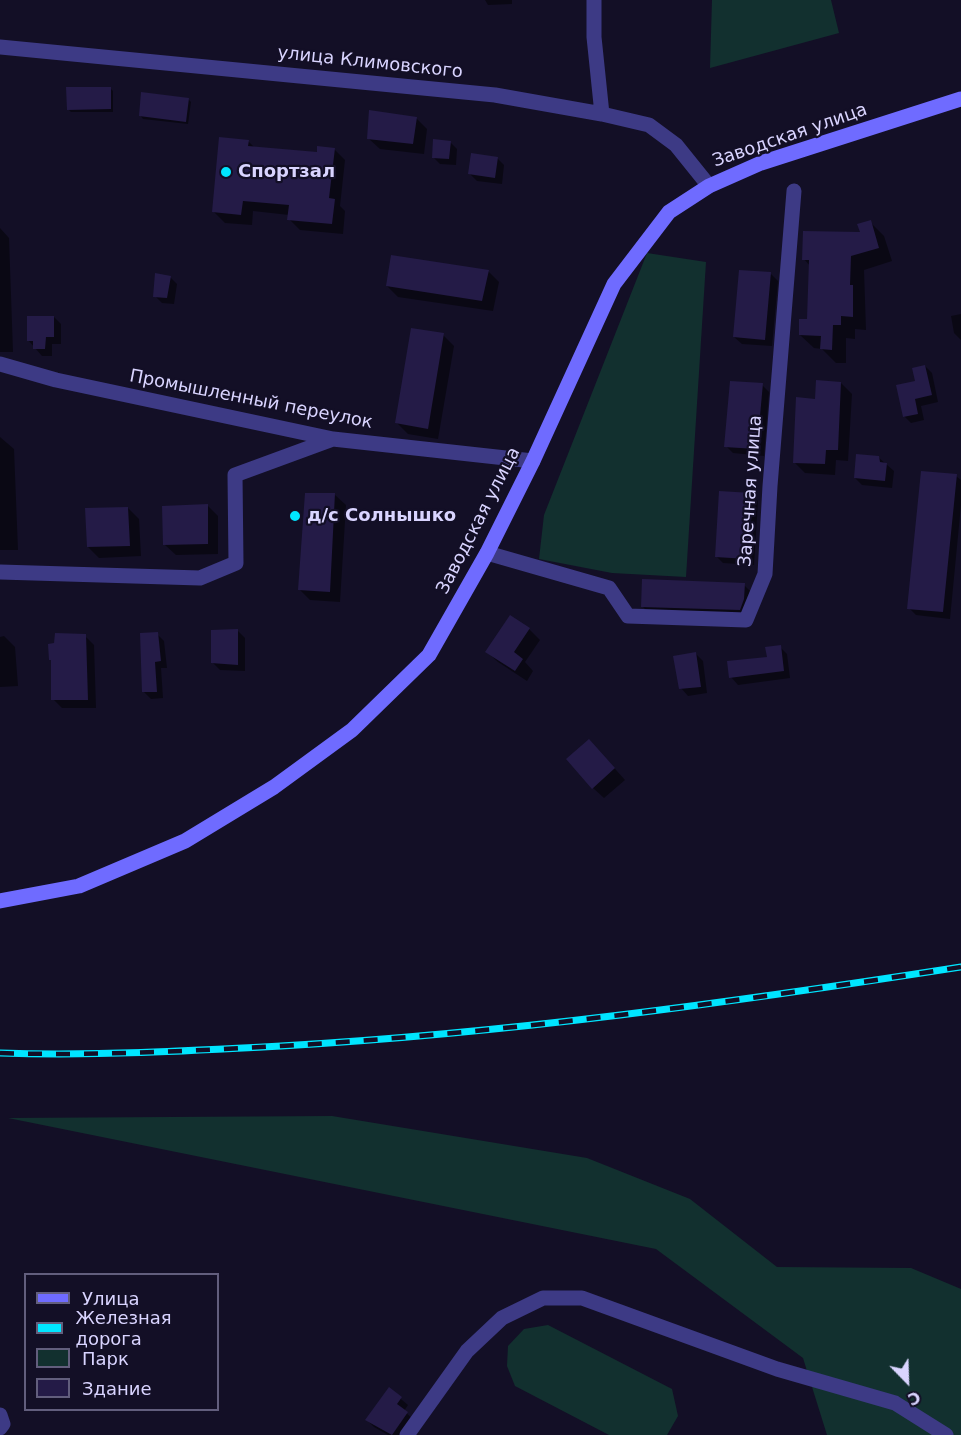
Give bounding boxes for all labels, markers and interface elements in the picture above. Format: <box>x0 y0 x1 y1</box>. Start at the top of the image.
street label: улица Климовского <box>276 43 464 83</box>
street label: Заводская улица <box>710 99 870 173</box>
place label: Спортзал <box>238 161 335 183</box>
marker: Спортзал <box>219 165 233 179</box>
street label: Промышленный переулок <box>128 366 374 434</box>
street label: Заречная улица <box>735 414 767 568</box>
street label: Заводская улица <box>433 444 525 598</box>
place label: д/с Солнышко <box>307 505 456 527</box>
marker: д/с Солнышко <box>288 509 302 523</box>
legend <box>24 1273 219 1411</box>
text: Улица <box>82 1288 139 1309</box>
text: Железная дорога <box>75 1307 172 1349</box>
text: Парк <box>82 1348 129 1369</box>
north arrow <box>877 1351 937 1411</box>
text: Здание <box>82 1378 152 1399</box>
text: С <box>905 1387 923 1409</box>

